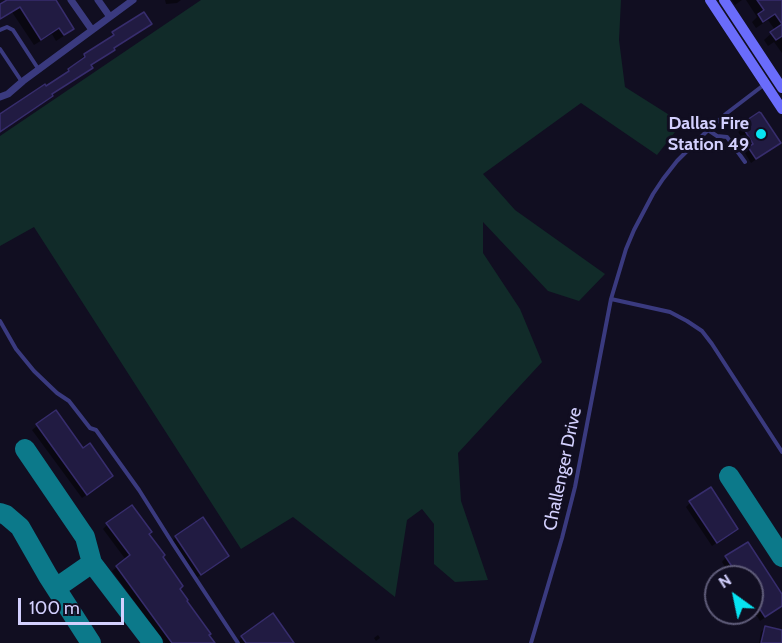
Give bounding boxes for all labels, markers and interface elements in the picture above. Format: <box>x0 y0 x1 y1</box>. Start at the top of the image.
place label: Dallas Fire Station 49 <box>668 113 749 156</box>
marker: Dallas Fire Station 49 <box>754 127 768 141</box>
street label: Challenger Drive <box>539 405 587 533</box>
north arrow <box>704 565 764 625</box>
text: N <box>715 570 735 592</box>
scale bar <box>21 586 128 624</box>
text: 100 m <box>29 597 80 619</box>

